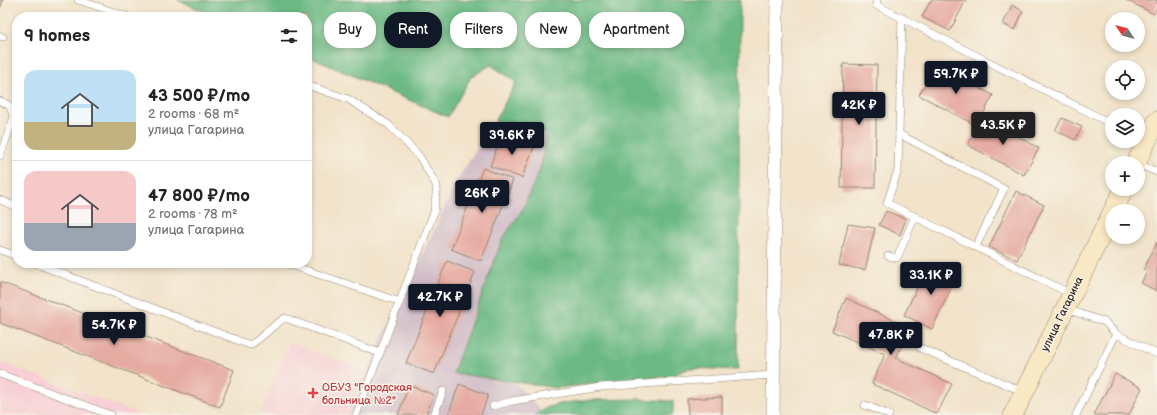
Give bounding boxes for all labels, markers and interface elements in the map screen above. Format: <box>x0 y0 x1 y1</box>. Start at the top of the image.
chip: Buy <box>324 12 376 48</box>
chip: Rent <box>384 12 442 48</box>
chip: Filters <box>450 12 517 48</box>
chip: New <box>525 12 581 48</box>
chip: Apartment <box>589 12 684 48</box>
north arrow <box>1105 12 1145 52</box>
map controls <box>1105 12 1145 244</box>
icon: filters <box>278 25 300 47</box>
text: 9 homes <box>24 26 90 46</box>
button: locate <box>1105 60 1145 100</box>
pin: 59.7K ₽ <box>919 61 993 95</box>
text: 59.7K ₽ <box>933 66 979 82</box>
icon: home <box>56 86 104 134</box>
text: 43 500 ₽/mo <box>148 86 250 106</box>
pin: 42K ₽ <box>831 92 887 126</box>
text: 42K ₽ <box>841 97 877 113</box>
text: 2 rooms · 68 m² <box>148 106 239 122</box>
button: layers <box>1105 108 1145 148</box>
pin: 43.5K ₽ <box>966 112 1040 146</box>
text: 43.5K ₽ <box>980 117 1026 133</box>
text: улица Гагарина <box>148 122 244 138</box>
pin: 39.6K ₽ <box>475 122 549 156</box>
text: 39.6K ₽ <box>489 127 535 143</box>
button: + <box>1105 156 1145 196</box>
pin: 26K ₽ <box>454 180 510 214</box>
text: 26K ₽ <box>464 185 500 201</box>
text: 47 800 ₽/mo <box>148 186 250 206</box>
icon: home <box>56 187 104 235</box>
button: − <box>1105 204 1145 244</box>
text: 2 rooms · 78 m² <box>148 206 238 222</box>
text: улица Гагарина <box>148 222 244 238</box>
pin: 33.1K ₽ <box>894 262 968 296</box>
text: 33.1K ₽ <box>909 267 953 283</box>
street label: улица Гагарина <box>1038 274 1086 354</box>
pin: 42.7K ₽ <box>403 284 477 318</box>
text: 42.7K ₽ <box>417 289 463 305</box>
pin: 54.7K ₽ <box>77 312 151 346</box>
text: 54.7K ₽ <box>91 317 137 333</box>
pin: 47.8K ₽ <box>854 322 928 356</box>
text: 47.8K ₽ <box>868 327 914 343</box>
place label: ОБУЗ "Городская больница №2" <box>322 381 412 407</box>
marker: ОБУЗ "Городская больница №2" <box>307 387 319 399</box>

